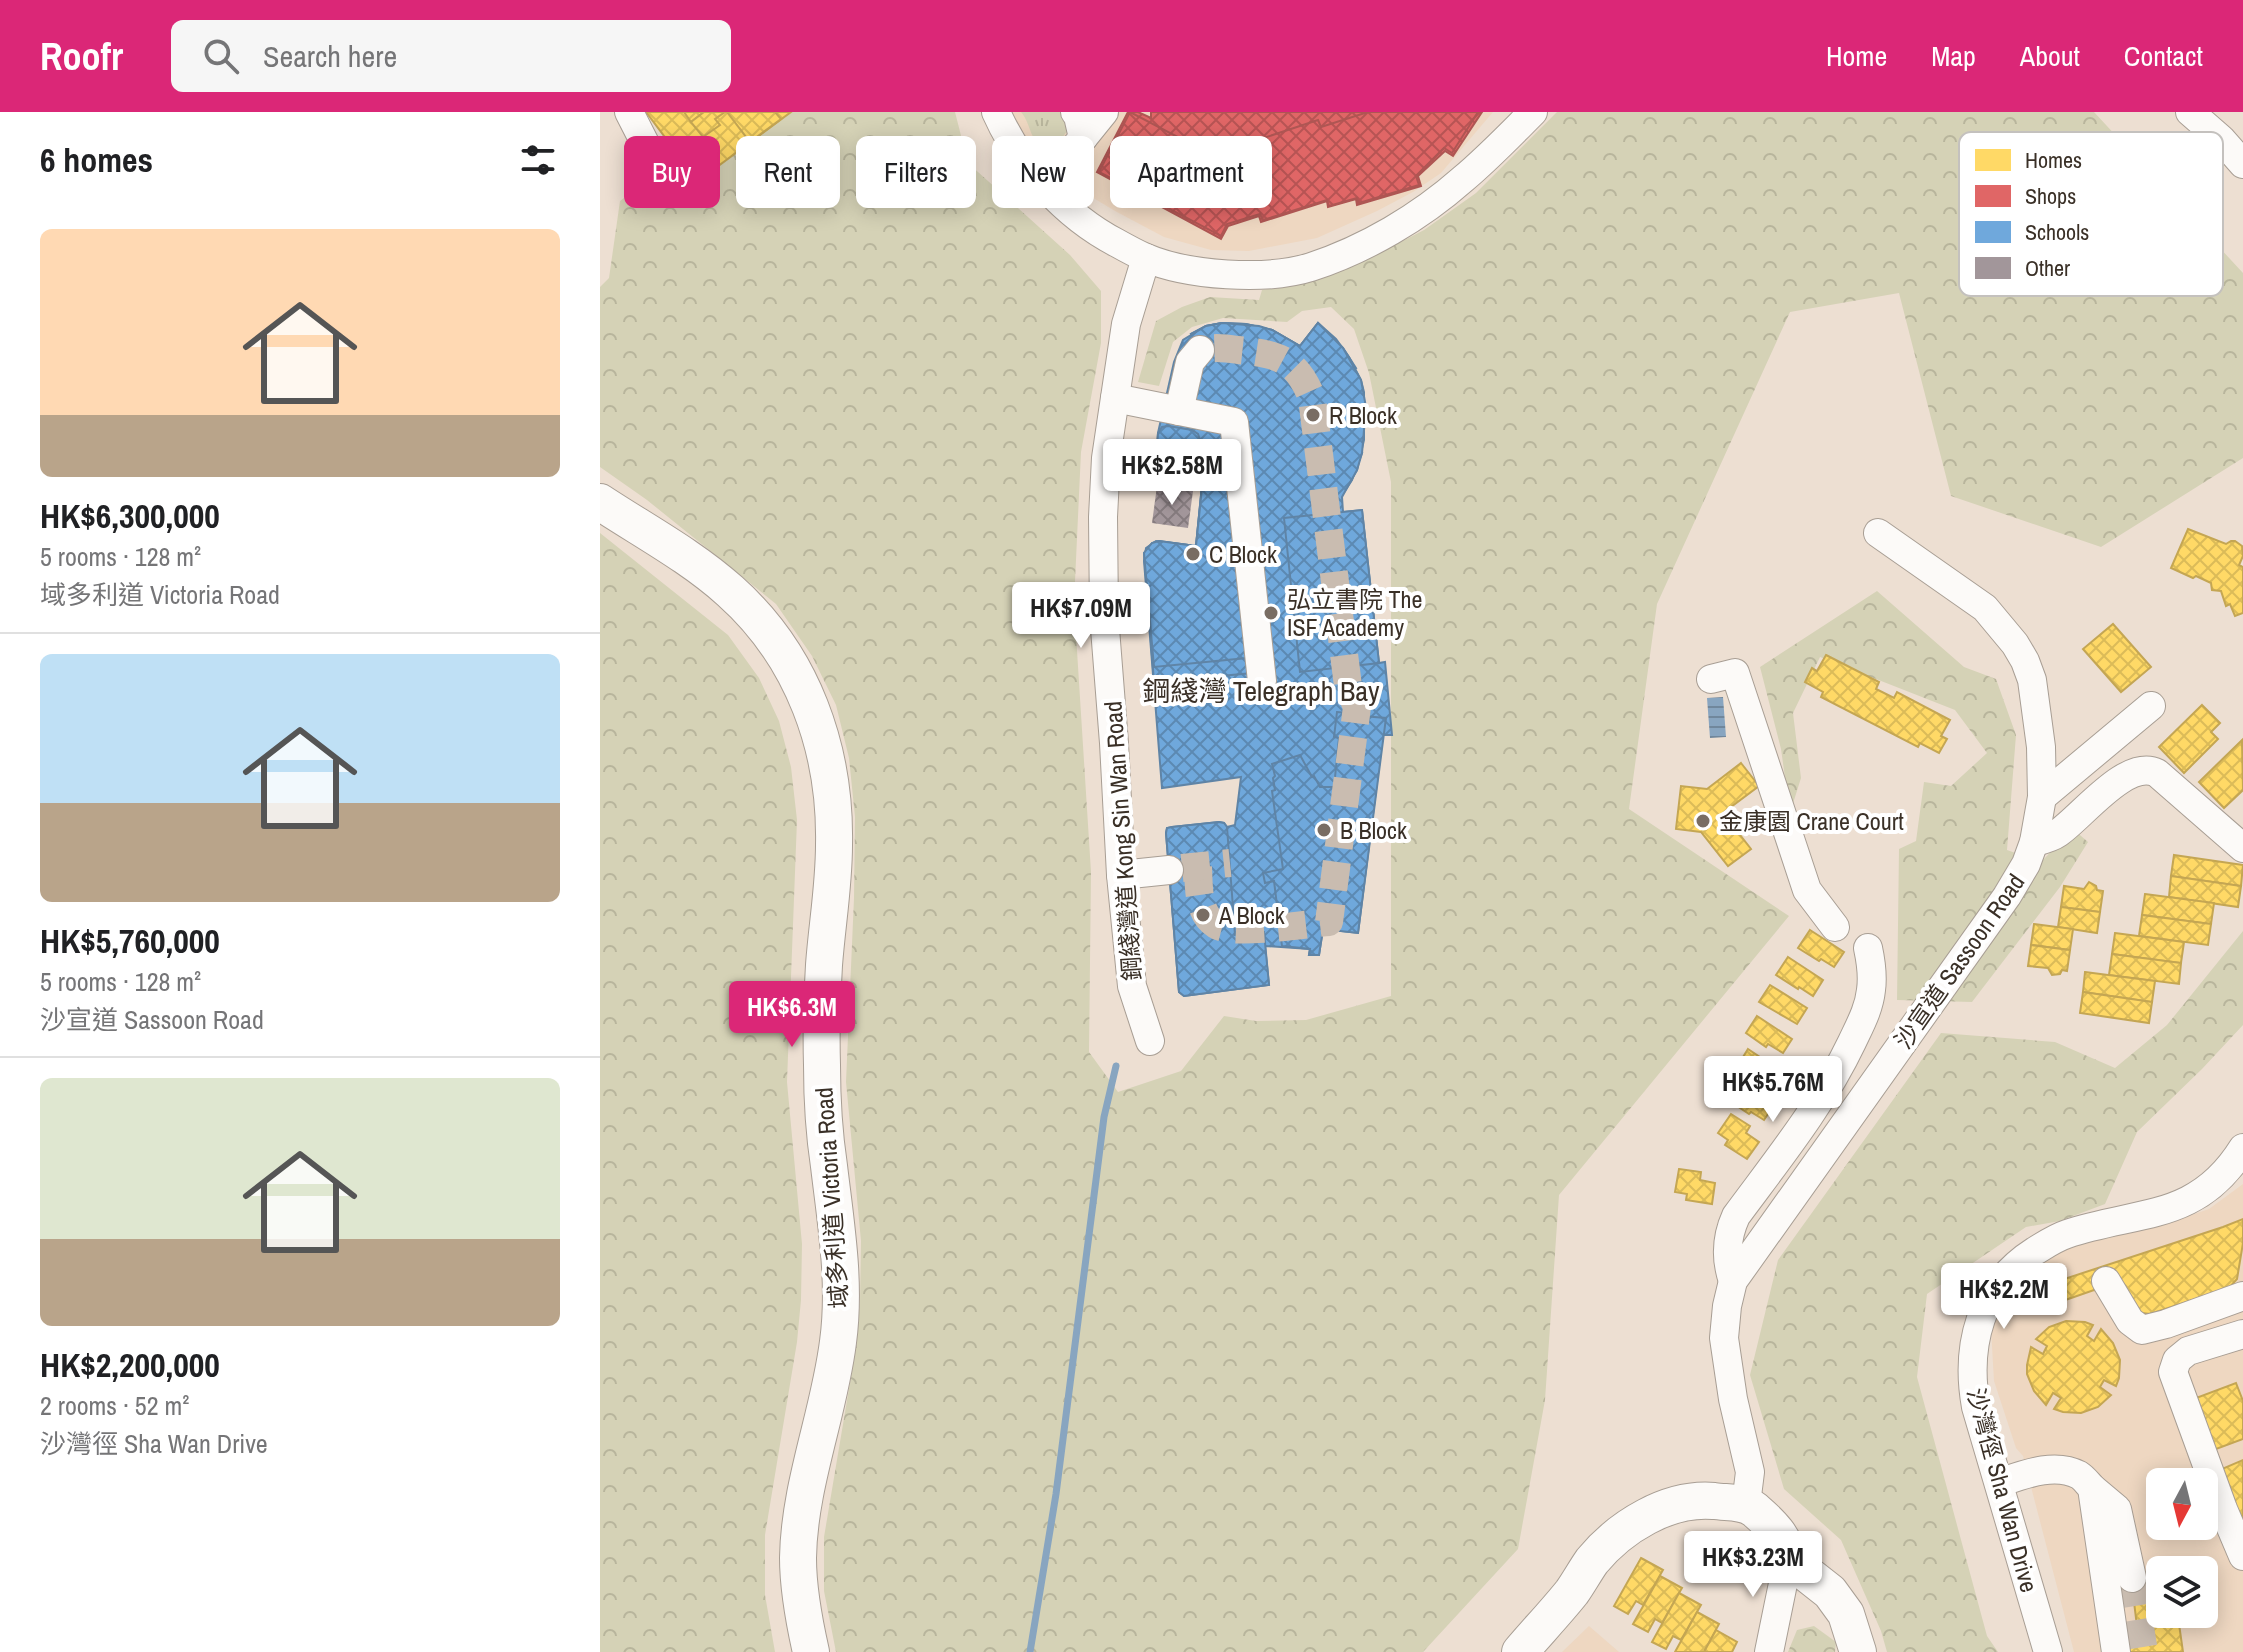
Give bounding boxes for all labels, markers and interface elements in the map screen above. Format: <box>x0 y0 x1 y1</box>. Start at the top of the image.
search box <box>171 20 731 92</box>
text: Roofr <box>40 31 123 82</box>
icon: search <box>199 34 243 78</box>
text: Search here <box>263 36 397 76</box>
text: Home <box>1826 37 1887 75</box>
text: Map <box>1931 37 1976 75</box>
text: About <box>2020 37 2080 75</box>
text: Contact <box>2124 37 2203 75</box>
legend <box>1959 132 2223 296</box>
chip: Buy <box>624 136 720 208</box>
chip: Rent <box>736 136 840 208</box>
chip: Filters <box>856 136 976 208</box>
chip: New <box>992 136 1094 208</box>
chip: Apartment <box>1110 136 1272 208</box>
text: 6 homes <box>40 137 153 183</box>
icon: filters <box>516 138 560 182</box>
text: Homes <box>2025 145 2082 175</box>
text: Shops <box>2025 181 2076 211</box>
text: Schools <box>2025 217 2089 247</box>
text: Other <box>2025 253 2070 283</box>
icon: home <box>228 281 372 425</box>
place label: R Block <box>1329 399 1397 431</box>
marker: R Block <box>1304 406 1322 424</box>
pin: HK$2.58M <box>1089 439 1255 507</box>
text: HK$2.58M <box>1121 447 1223 482</box>
text: HK$6,300,000 <box>40 493 220 539</box>
place label: C Block <box>1209 538 1277 570</box>
text: 5 rooms · 128 m² <box>40 539 201 574</box>
marker: C Block <box>1184 545 1202 563</box>
text: 域多利道 Victoria Road <box>40 577 280 612</box>
pin: HK$7.09M <box>998 582 1164 650</box>
place label: 弘立書院 The ISF Academy <box>1287 583 1422 643</box>
text: HK$7.09M <box>1030 590 1132 625</box>
marker: 弘立書院 The ISF Academy <box>1262 604 1280 622</box>
district label: 鋼綫灣 Telegraph Bay <box>1142 672 1380 710</box>
street label: 鋼綫灣道 Kong Sin Wan Road <box>1096 700 1148 982</box>
icon: home <box>228 706 372 850</box>
place label: 金康園 Crane Court <box>1719 805 1904 837</box>
marker: 金康園 Crane Court <box>1694 812 1712 830</box>
place label: B Block <box>1340 814 1407 846</box>
marker: B Block <box>1315 821 1333 839</box>
street label: 沙宣道 Sassoon Road <box>1887 867 2031 1055</box>
place label: A Block <box>1218 899 1285 931</box>
marker: A Block <box>1194 906 1212 924</box>
text: HK$5,760,000 <box>40 918 220 964</box>
text: 5 rooms · 128 m² <box>40 964 201 999</box>
pin: HK$6.3M <box>718 981 866 1049</box>
text: HK$6.3M <box>747 989 837 1024</box>
text: 沙宣道 Sassoon Road <box>40 1002 264 1037</box>
pin: HK$5.76M <box>1690 1056 1856 1124</box>
text: HK$5.76M <box>1722 1064 1824 1099</box>
street label: 域多利道 Victoria Road <box>807 1086 855 1310</box>
icon: home <box>228 1130 372 1274</box>
pin: HK$2.2M <box>1930 1263 2078 1331</box>
text: HK$2.2M <box>1959 1271 2049 1306</box>
text: HK$2,200,000 <box>40 1342 220 1388</box>
street label: 沙灣徑 Sha Wan Drive <box>1960 1384 2046 1596</box>
text: 2 rooms · 52 m² <box>40 1388 189 1423</box>
text: 沙灣徑 Sha Wan Drive <box>40 1426 268 1461</box>
north arrow <box>2146 1468 2218 1540</box>
map controls <box>2146 1468 2218 1628</box>
pin: HK$3.23M <box>1670 1531 1836 1599</box>
text: HK$3.23M <box>1702 1539 1804 1574</box>
button: layers <box>2146 1556 2218 1628</box>

